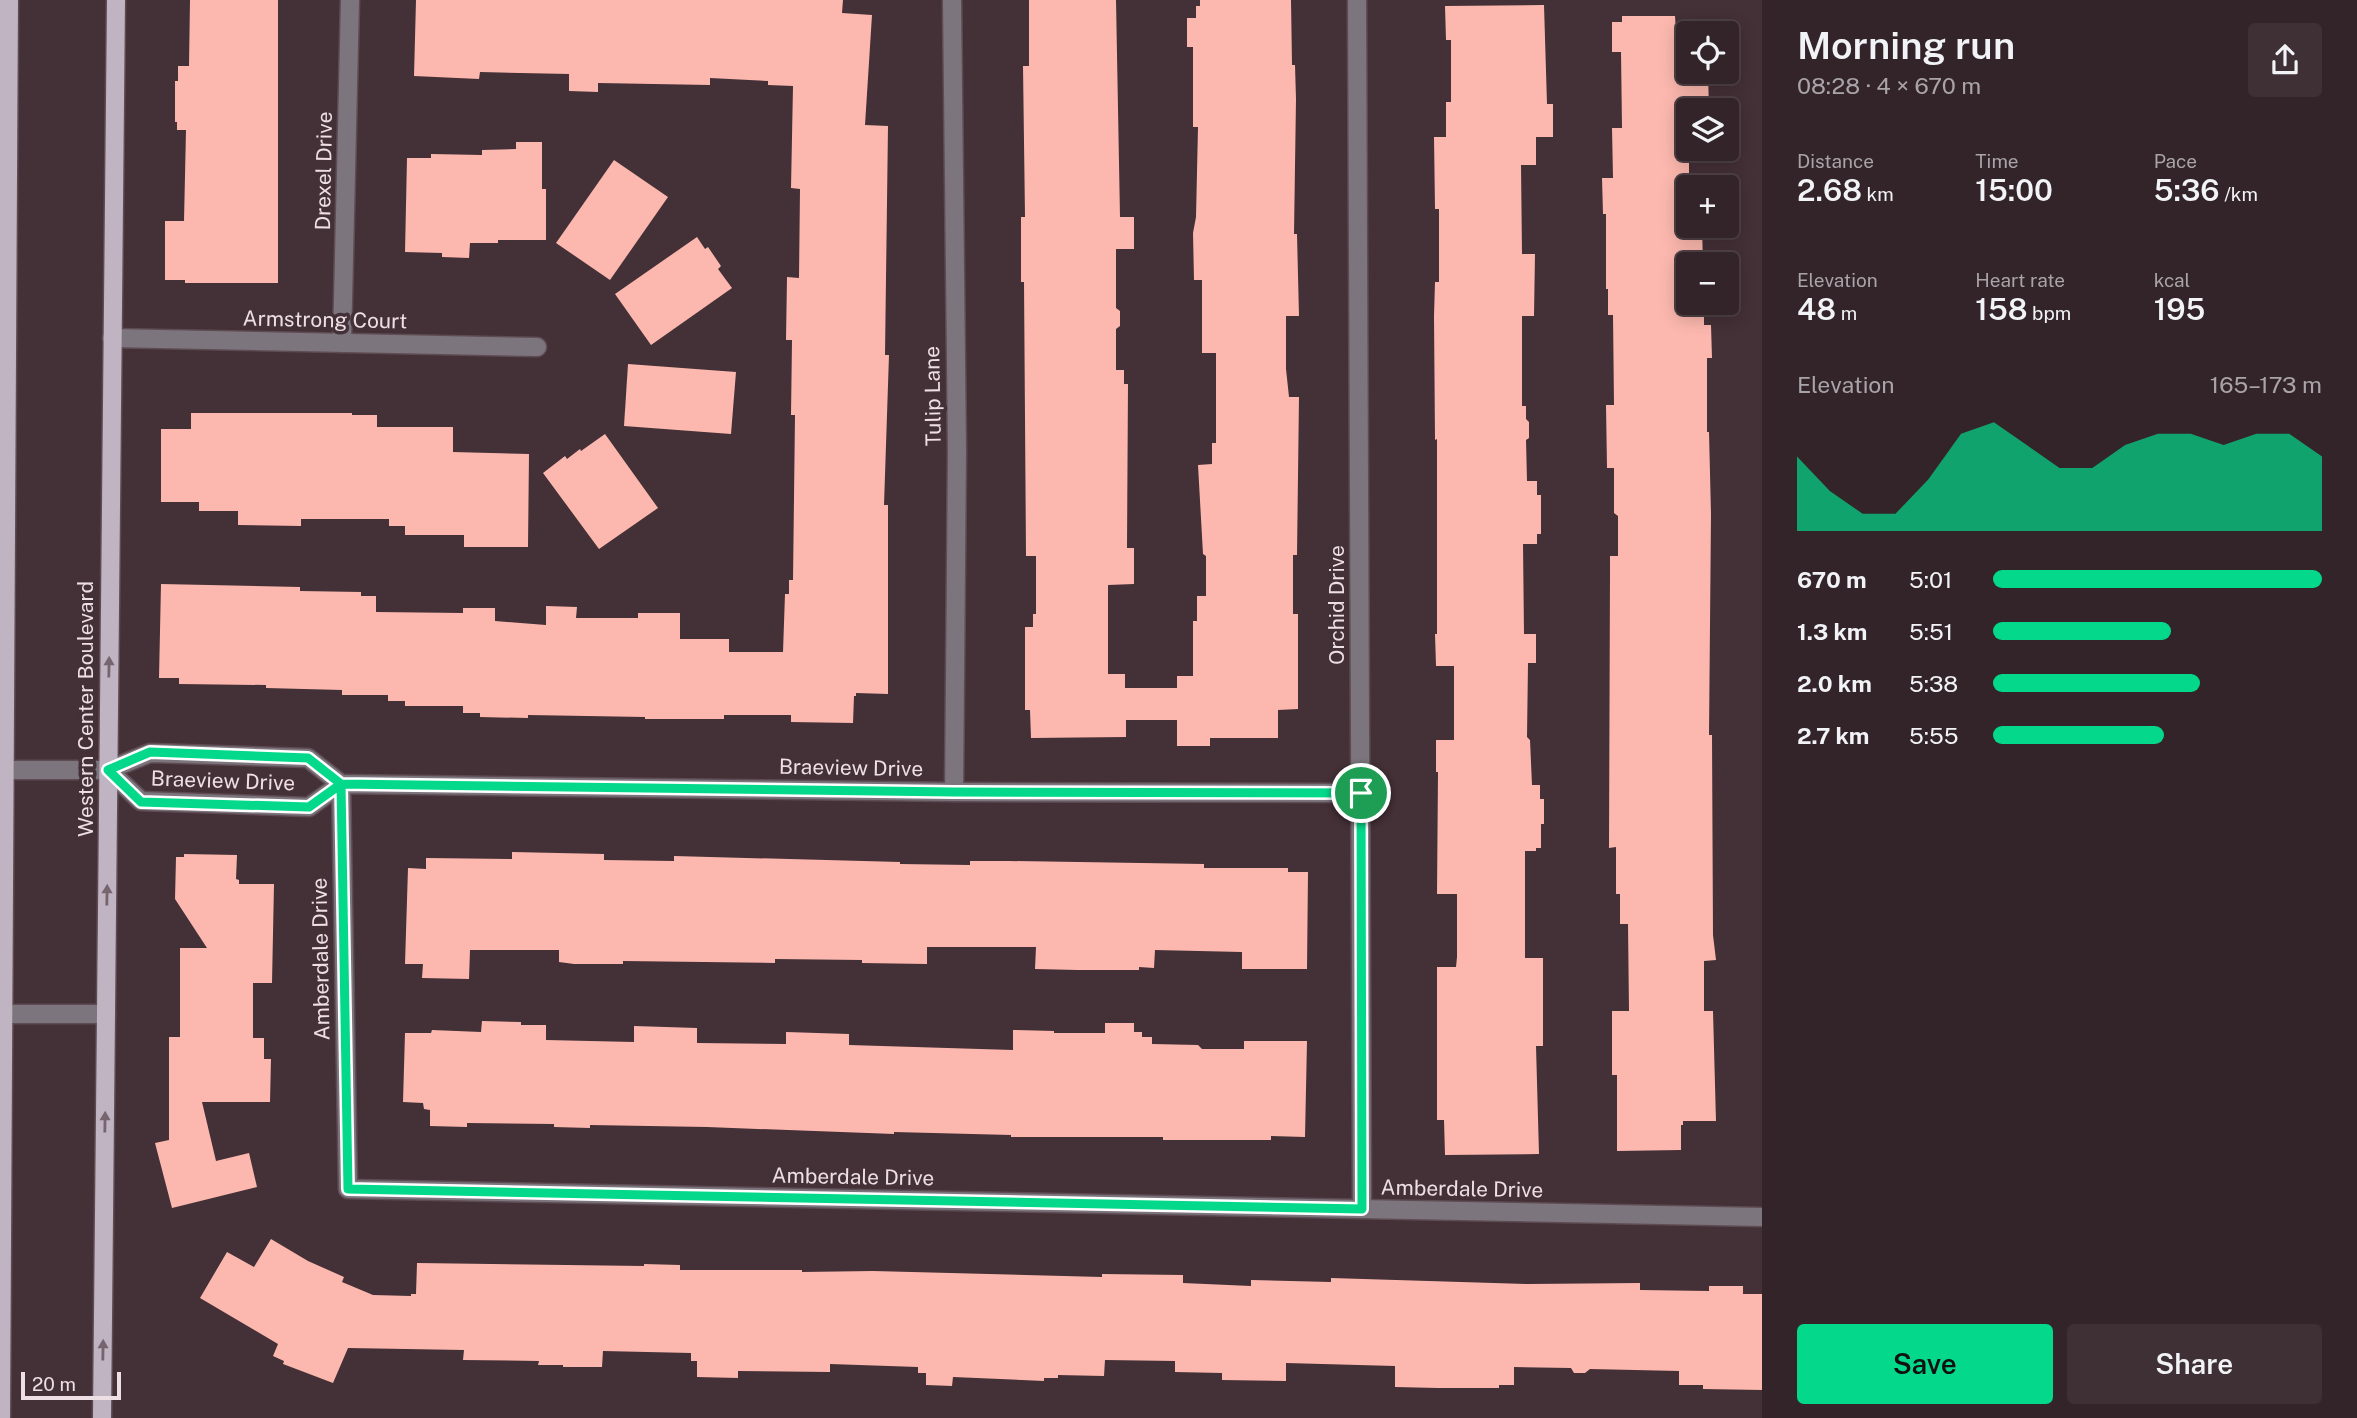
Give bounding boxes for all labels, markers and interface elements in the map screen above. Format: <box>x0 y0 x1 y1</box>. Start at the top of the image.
map controls <box>1676 21 1739 315</box>
button: locate <box>1676 21 1739 84</box>
text: Morning run <box>1797 23 2015 68</box>
button: share <box>2248 23 2322 97</box>
text: 08:28 · 4 × 670 m <box>1797 72 1981 99</box>
button: layers <box>1676 98 1739 161</box>
street label: Drexel Drive <box>310 111 337 231</box>
text: Distance <box>1797 150 1874 172</box>
text: Time <box>1975 150 2019 172</box>
text: Pace <box>2154 150 2197 172</box>
text: 2.68 <box>1797 172 1862 208</box>
text: 15:00 <box>1975 172 2053 208</box>
text: 5:36 <box>2154 172 2220 208</box>
button: + <box>1676 175 1739 238</box>
text: km <box>1862 183 1894 205</box>
text: /km <box>2220 183 2258 205</box>
button: − <box>1676 252 1739 315</box>
text: Elevation <box>1797 269 1878 291</box>
text: Heart rate <box>1975 269 2065 291</box>
text: kcal <box>2154 269 2190 291</box>
text: 48 <box>1797 291 1836 327</box>
text: 158 <box>1975 291 2027 327</box>
text: 195 <box>2154 291 2205 327</box>
text: m <box>1836 302 1857 324</box>
text: bpm <box>2027 302 2071 324</box>
street label: Armstrong Court <box>242 306 408 333</box>
street label: Tulip Lane <box>919 346 946 446</box>
text: Elevation <box>1797 371 1895 398</box>
text: 165–173 m <box>2210 371 2322 398</box>
street label: Orchid Drive <box>1324 545 1349 665</box>
text: 670 m <box>1797 566 1867 593</box>
text: 5:01 <box>1909 566 1952 593</box>
street label: Western Center Boulevard <box>73 581 98 837</box>
text: 1.3 km <box>1797 618 1867 645</box>
text: 5:51 <box>1909 618 1953 645</box>
one-way arrow <box>103 656 115 678</box>
text: 2.0 km <box>1797 670 1872 697</box>
text: 5:38 <box>1909 670 1958 697</box>
text: 2.7 km <box>1797 722 1869 749</box>
text: 5:55 <box>1909 722 1958 749</box>
street label: Braeview Drive <box>779 754 923 781</box>
pin <box>1331 763 1391 823</box>
street label: Braeview Drive <box>150 765 296 796</box>
icon: arrive <box>1342 774 1380 812</box>
street label: Amberdale Drive <box>307 877 334 1041</box>
one-way arrow <box>101 884 113 906</box>
one-way arrow <box>99 1111 111 1133</box>
street label: Amberdale Drive <box>771 1163 935 1190</box>
street label: Amberdale Drive <box>1380 1175 1544 1202</box>
button: Save <box>1797 1324 2053 1404</box>
button: Share <box>2067 1324 2322 1404</box>
one-way arrow <box>97 1339 109 1361</box>
scale bar <box>21 1369 121 1401</box>
text: 20 m <box>32 1373 76 1395</box>

